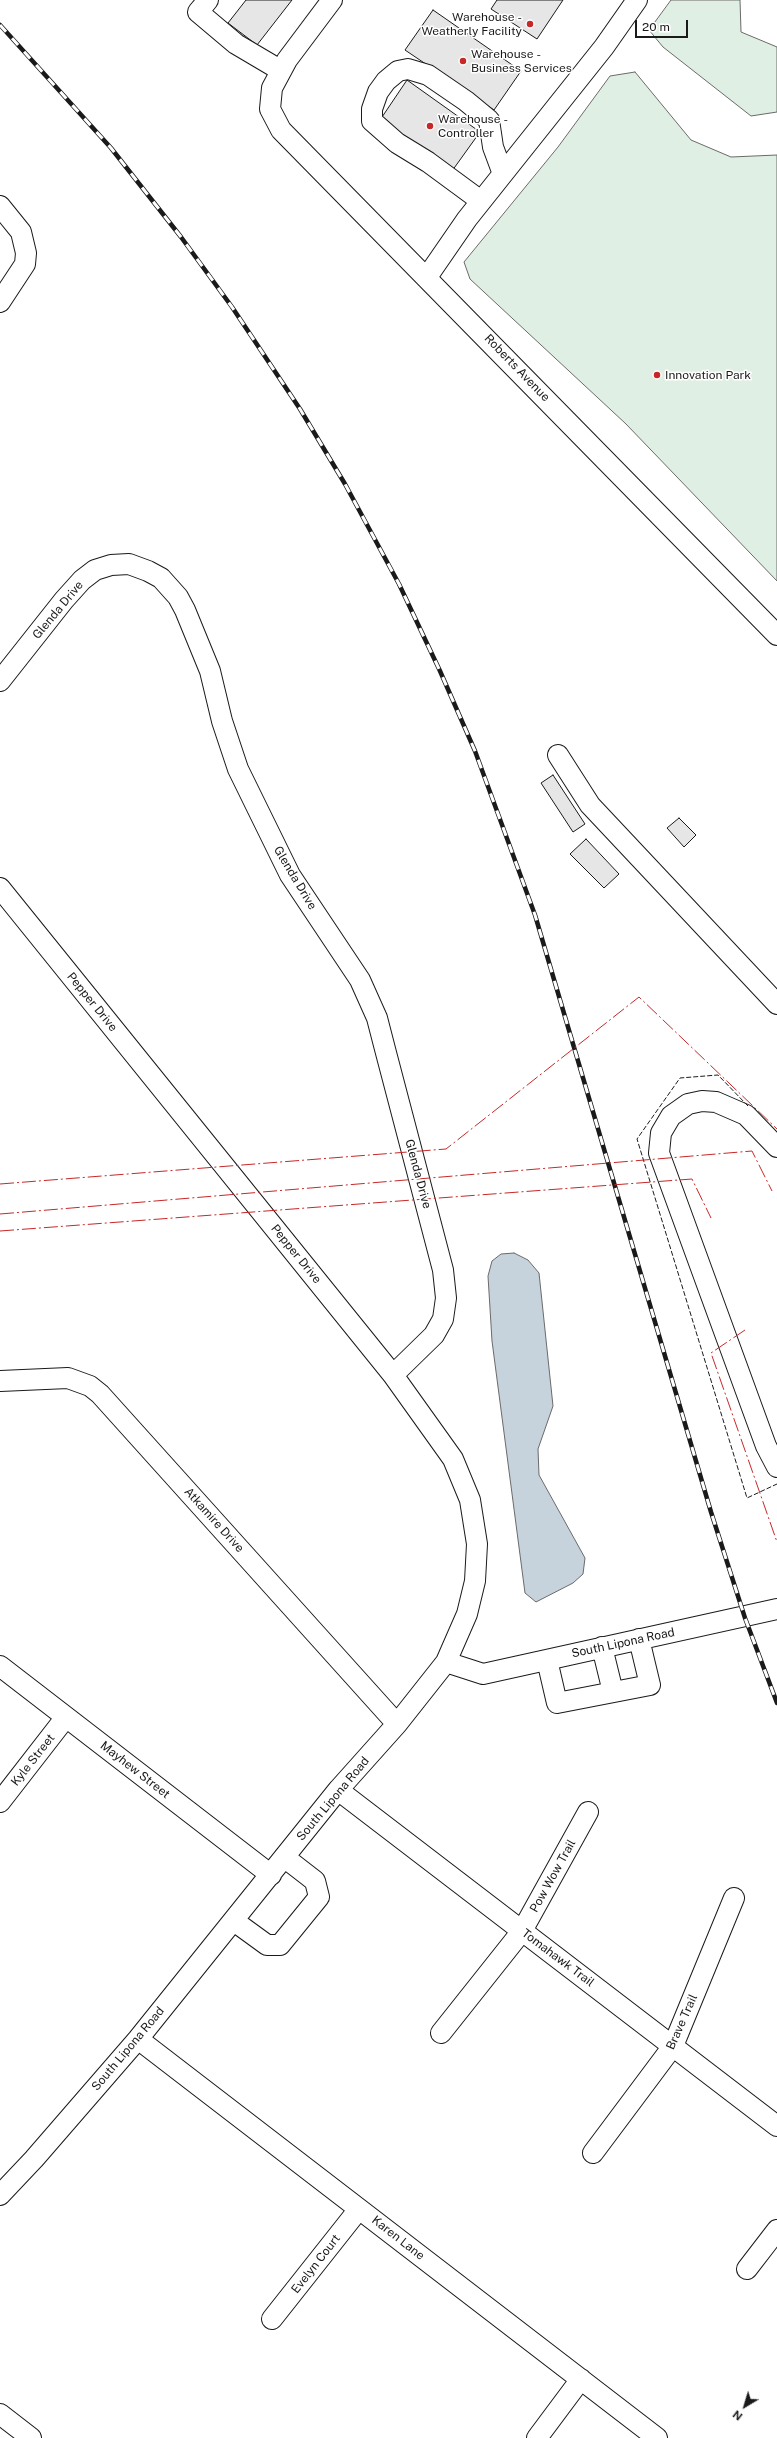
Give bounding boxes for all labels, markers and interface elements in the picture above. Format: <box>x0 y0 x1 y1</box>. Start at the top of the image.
place label: Warehouse - Weatherly Facility <box>421 10 522 38</box>
scale bar <box>637 12 690 38</box>
marker: Warehouse - Weatherly Facility <box>525 19 535 29</box>
text: 20 m <box>642 20 670 34</box>
place label: Warehouse - Business Services <box>471 47 572 75</box>
marker: Warehouse - Business Services <box>458 56 468 66</box>
place label: Warehouse - Controller <box>438 112 508 140</box>
marker: Warehouse - Controller <box>425 121 435 131</box>
street label: Roberts Avenue <box>481 331 553 405</box>
place label: Innovation Park <box>665 368 751 382</box>
marker: Innovation Park <box>652 370 662 380</box>
street label: Glenda Drive <box>30 578 86 642</box>
street label: Glenda Drive <box>270 844 320 912</box>
street label: Pepper Drive <box>64 970 120 1034</box>
street label: Glenda Drive <box>402 1138 434 1210</box>
street label: Pepper Drive <box>268 1222 324 1286</box>
street label: Atkamire Drive <box>181 1485 247 1555</box>
street label: South Lipona Road <box>570 1625 676 1661</box>
street label: Kyle Street <box>8 1731 58 1789</box>
street label: Mayhew Street <box>97 1738 173 1802</box>
street label: South Lipona Road <box>294 1754 372 1844</box>
street label: Pow Wow Trail <box>527 1837 579 1915</box>
street label: Tomahawk Trail <box>519 1926 597 1990</box>
street label: Brave Trail <box>663 1992 701 2052</box>
street label: South Lipona Road <box>89 2004 167 2094</box>
street label: Karen Lane <box>369 2213 427 2263</box>
street label: Evelyn Court <box>289 2232 343 2296</box>
north arrow <box>725 2386 765 2426</box>
text: N <box>731 2408 745 2423</box>

